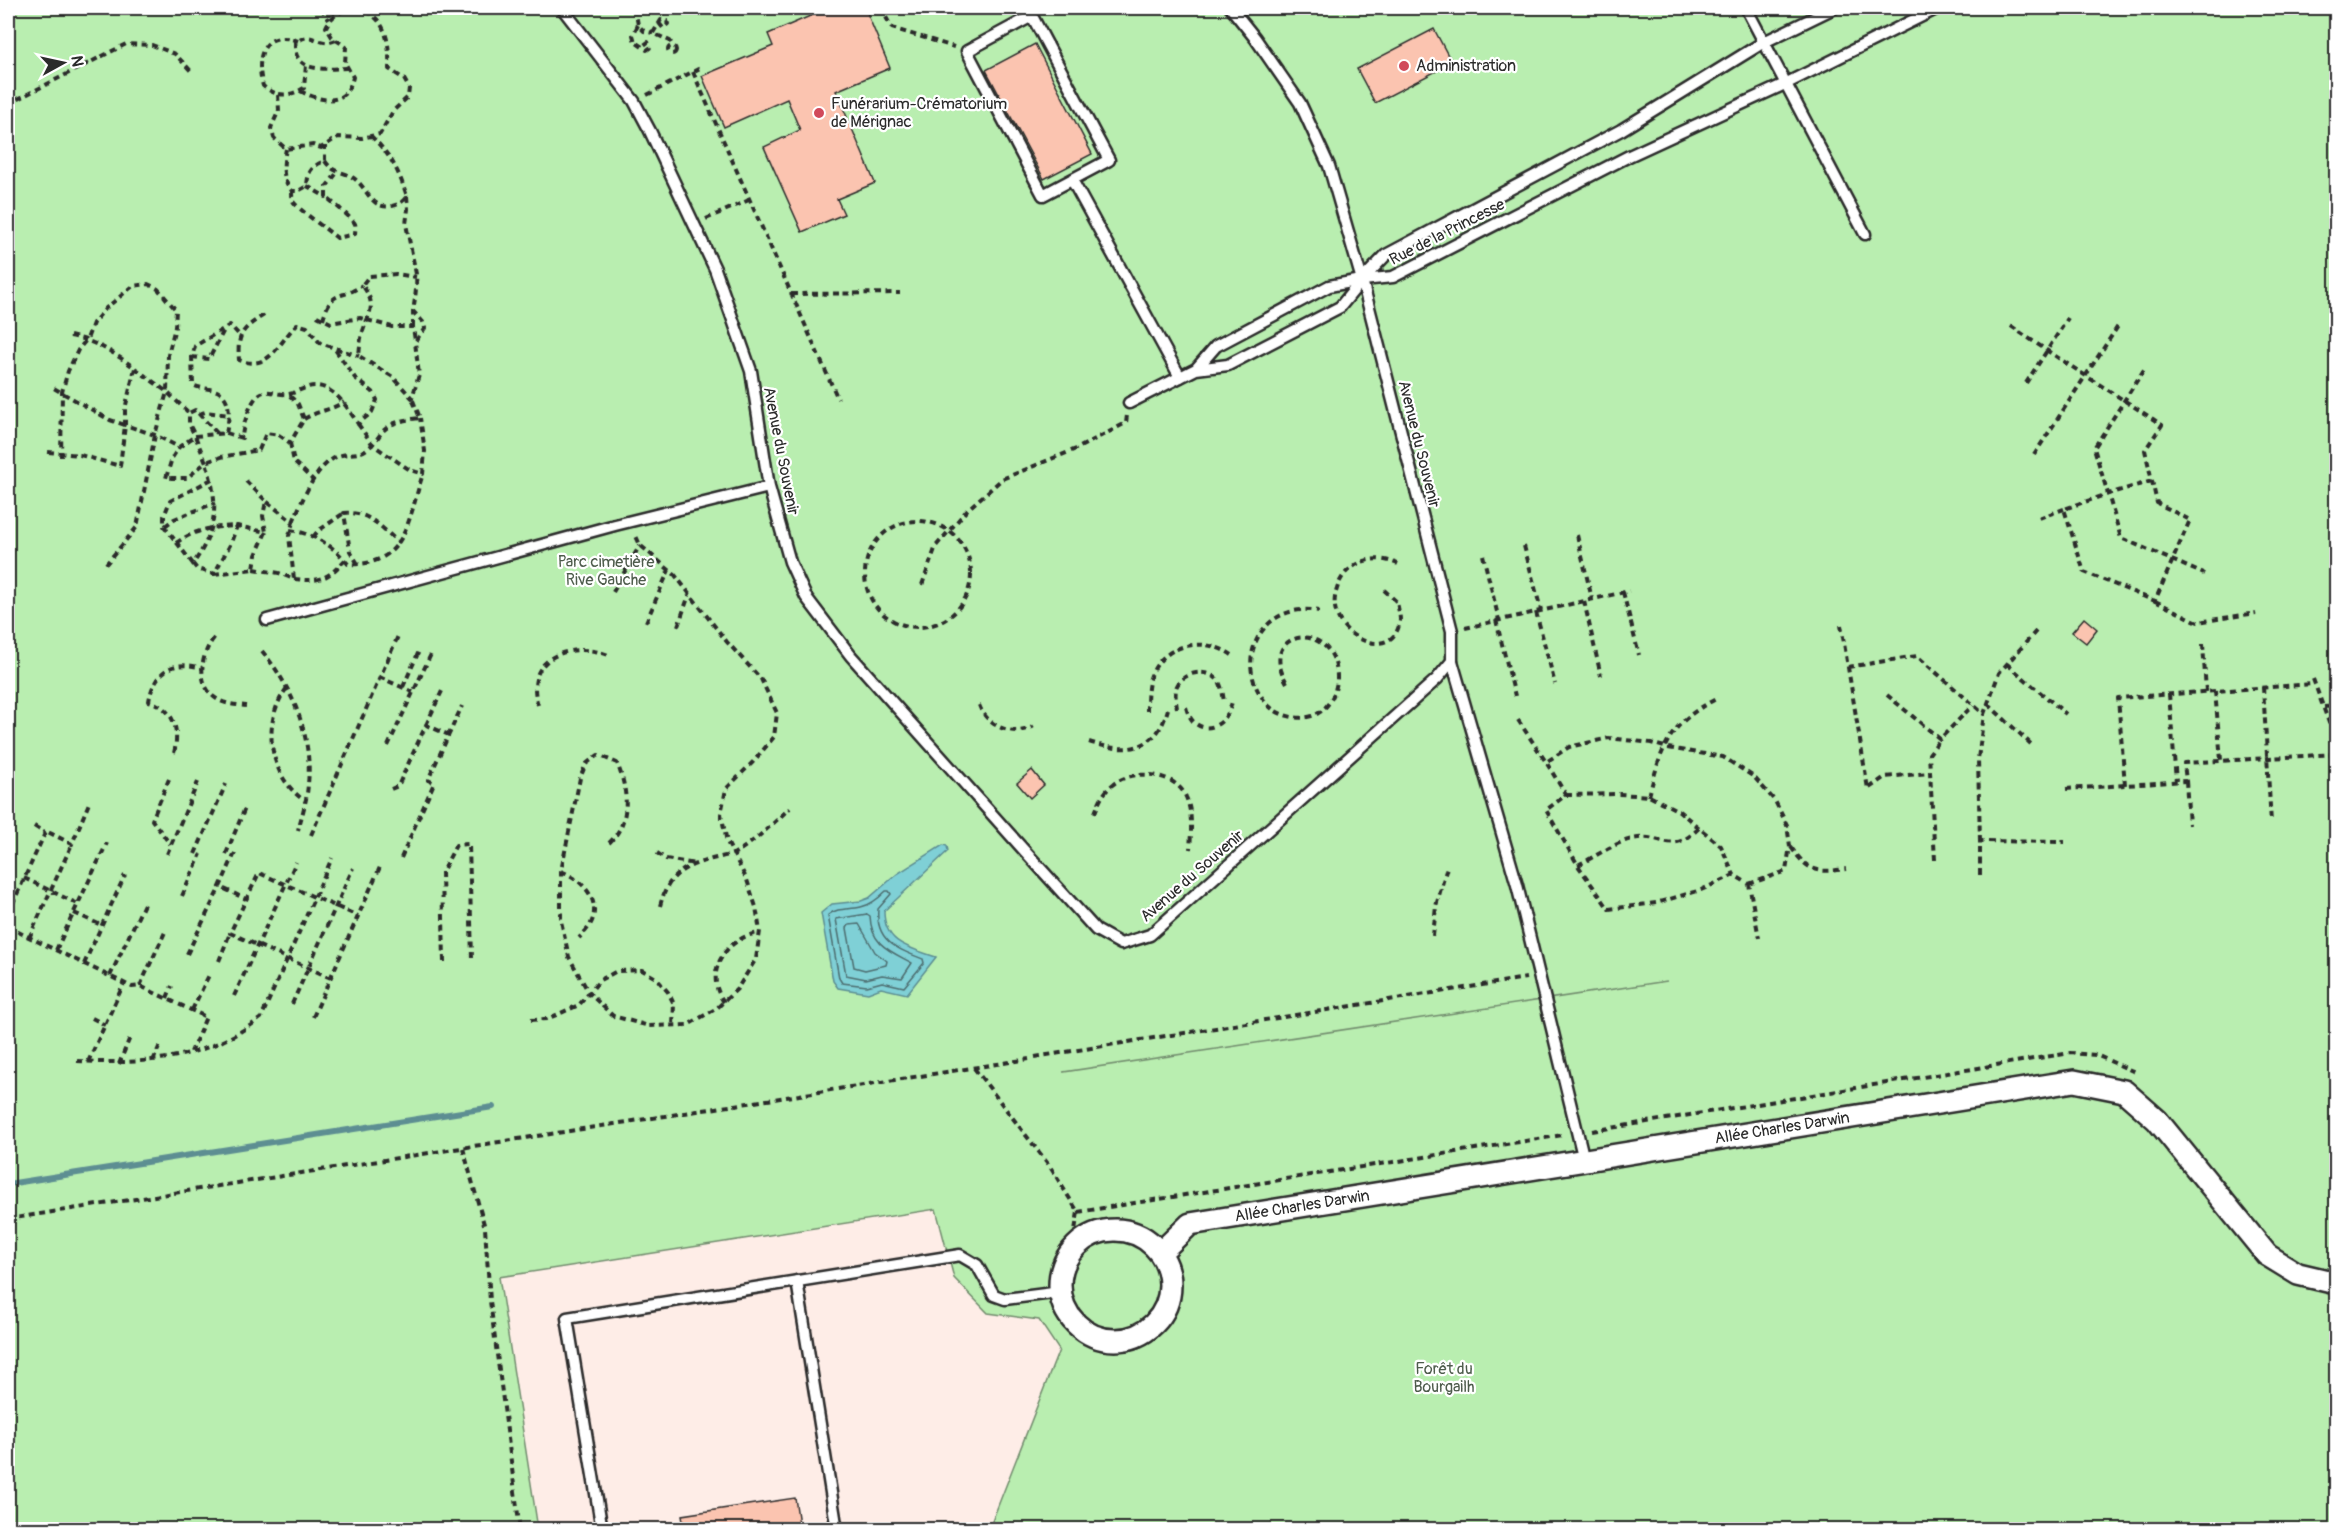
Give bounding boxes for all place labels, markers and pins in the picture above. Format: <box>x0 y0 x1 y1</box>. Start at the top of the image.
place label: Administration <box>1416 56 1516 76</box>
marker: Administration <box>1397 59 1411 73</box>
place label: Funérarium-Crématorium de Mérignac <box>831 94 1007 132</box>
marker: Funérarium-Crématorium de Mérignac <box>812 106 826 120</box>

